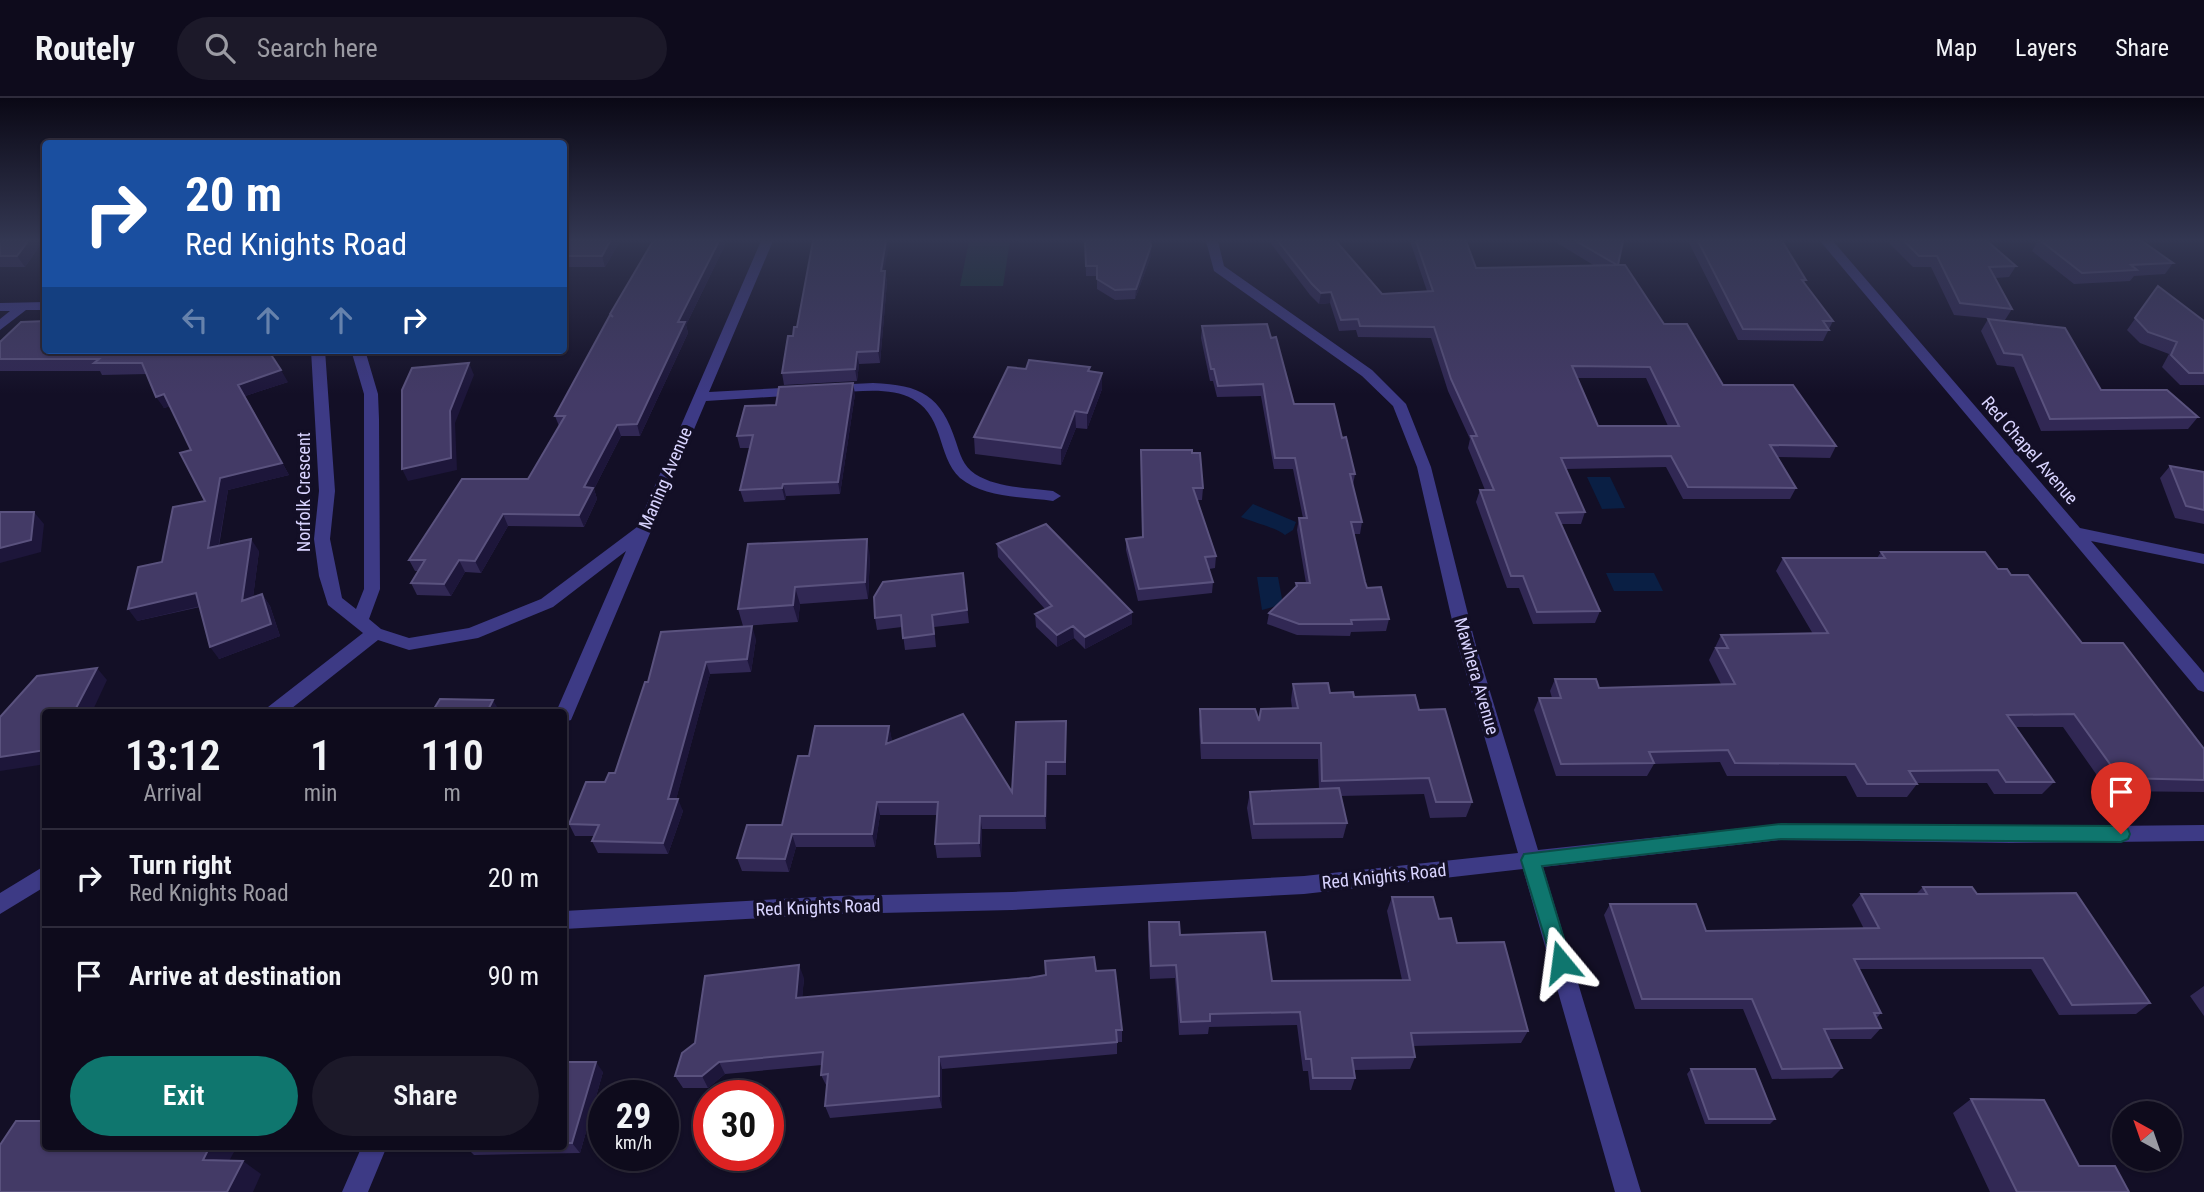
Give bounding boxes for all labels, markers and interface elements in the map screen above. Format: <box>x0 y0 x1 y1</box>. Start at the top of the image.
search box <box>177 17 667 80</box>
text: Routely <box>35 29 135 68</box>
icon: search <box>201 29 239 67</box>
text: Search here <box>257 33 378 63</box>
text: Map <box>1936 34 1977 62</box>
text: Layers <box>2015 34 2077 62</box>
text: Share <box>2115 34 2169 62</box>
text: 20 m <box>185 166 282 223</box>
icon: right <box>70 168 161 259</box>
text: Red Knights Road <box>185 225 407 263</box>
icon: left <box>176 301 214 339</box>
icon: ahead <box>249 301 287 339</box>
icon: ahead <box>322 301 360 339</box>
icon: right <box>395 301 433 339</box>
street label: Red Chapel Avenue <box>1977 392 2083 508</box>
street label: Maning Avenue <box>634 424 696 532</box>
street label: Norfolk Crescent <box>293 432 314 552</box>
street label: Mawhera Avenue <box>1450 615 1504 737</box>
text: 13:12 <box>125 731 221 780</box>
text: 1 <box>310 731 331 780</box>
text: 110 <box>421 731 484 780</box>
pin <box>2091 762 2151 834</box>
icon: arrive <box>2102 773 2140 811</box>
text: Arrival <box>144 780 202 807</box>
text: min <box>304 780 337 807</box>
text: m <box>444 780 461 807</box>
text: Turn right <box>129 850 231 880</box>
icon: right <box>70 859 108 897</box>
street label: Red Knights Road <box>1321 859 1447 893</box>
text: 20 m <box>488 863 539 893</box>
text: Red Knights Road <box>129 880 289 907</box>
street label: Red Knights Road <box>755 894 881 920</box>
position arrow <box>1524 925 1598 999</box>
icon: arrive <box>70 957 108 995</box>
text: Arrive at destination <box>129 961 341 991</box>
text: 90 m <box>488 961 539 991</box>
button: Exit <box>70 1056 298 1136</box>
button: Share <box>312 1056 539 1136</box>
speed limit sign: 30 <box>693 1080 784 1171</box>
text: 29 <box>616 1096 651 1137</box>
north arrow <box>2112 1101 2182 1171</box>
map controls <box>2112 1101 2182 1171</box>
text: km/h <box>615 1132 652 1153</box>

